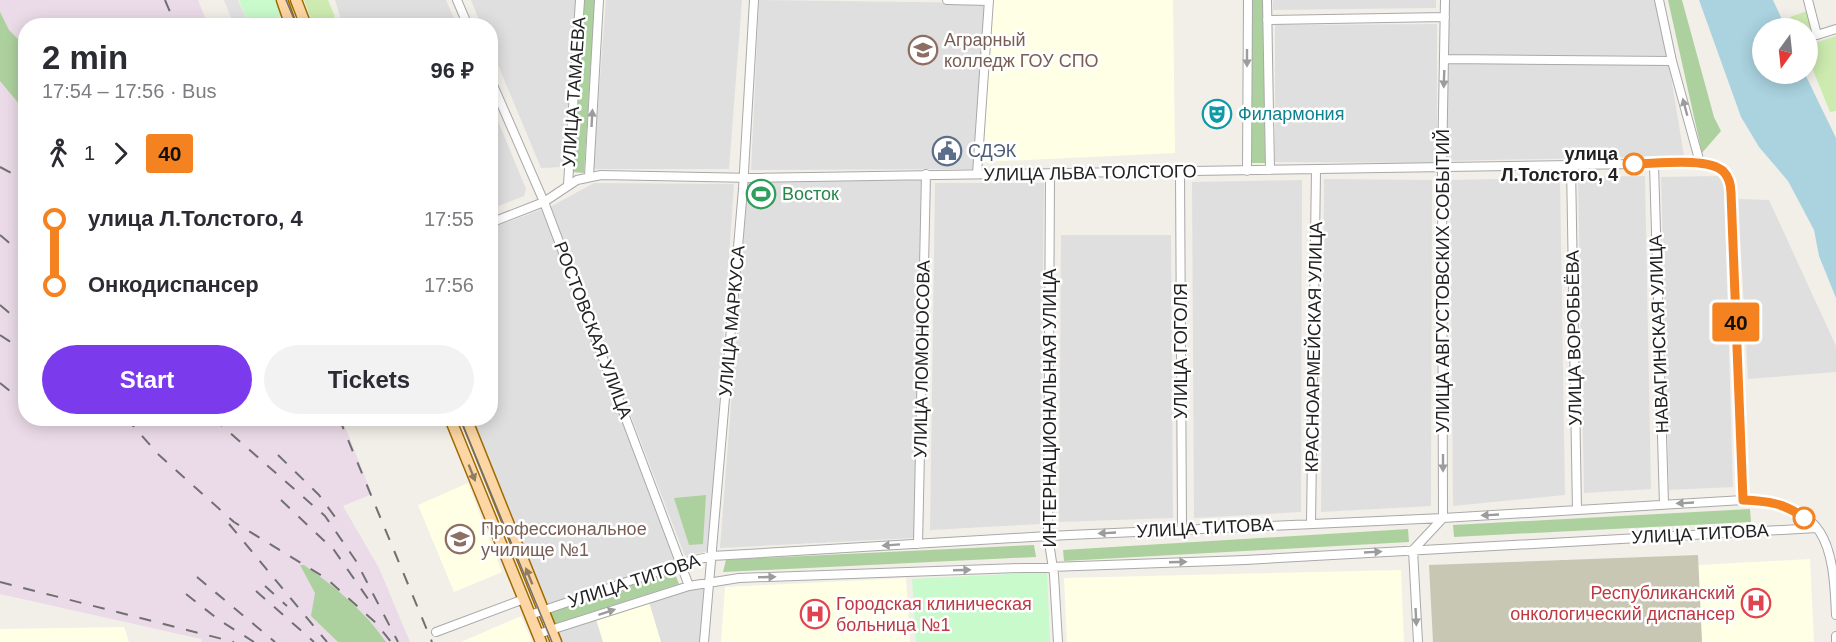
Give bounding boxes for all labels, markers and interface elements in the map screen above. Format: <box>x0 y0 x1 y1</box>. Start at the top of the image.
street label: УЛИЦА ТАМАЕВА <box>559 16 589 168</box>
north arrow <box>1752 18 1818 84</box>
map controls <box>1752 18 1818 84</box>
place label: Аграрный колледж ГОУ СПО <box>944 30 1099 71</box>
school or university icon: Аграрный колледж ГОУ СПО <box>907 34 939 66</box>
text: 2 min <box>42 39 128 76</box>
one-way arrow <box>1242 49 1252 68</box>
text: 96 ₽ <box>431 58 474 83</box>
one-way arrow <box>1440 70 1449 89</box>
text: 17:54 – 17:56 · Bus <box>42 80 217 102</box>
theatre icon: Филармония <box>1201 98 1233 130</box>
one-way arrow <box>1680 98 1689 116</box>
place label: Филармония <box>1238 104 1344 124</box>
one-way arrow <box>588 108 597 127</box>
street label: УЛИЦА АВГУСТОВСКИХ СОБЫТИЙ <box>1432 129 1453 433</box>
public building icon: СДЭК <box>931 135 963 167</box>
icon: walk <box>42 137 75 170</box>
icon: forward <box>104 137 137 170</box>
place label: СДЭК <box>968 141 1017 161</box>
text: 1 <box>84 142 95 164</box>
text: 40 <box>158 142 181 165</box>
place label: улица Л.Толстого, 4 <box>1501 144 1619 185</box>
marker: улица Л.Толстого, 4 <box>1623 153 1645 175</box>
street label: УЛИЦА ЛЬВА ТОЛСТОГО <box>983 161 1197 185</box>
sports icon: Восток <box>745 178 777 210</box>
place label: Восток <box>782 184 839 204</box>
text: улица Л.Толстого, 4 <box>88 206 303 231</box>
text: 17:55 <box>424 208 474 230</box>
street label: КРАСНОАРМЕЙСКАЯ УЛИЦА <box>1301 221 1326 472</box>
street label: НАВАГИНСКАЯ УЛИЦА <box>1646 234 1672 434</box>
street label: РОСТОВСКАЯ УЛИЦА <box>550 239 636 421</box>
street label: УЛИЦА МАРКУСА <box>715 245 749 397</box>
street label: УЛИЦА ВОРОБЬЁВА <box>1562 250 1586 426</box>
street label: УЛИЦА ЛОМОНОСОВА <box>910 260 934 458</box>
street label: ИНТЕРНАЦИОНАЛЬНАЯ УЛИЦА <box>1040 268 1060 548</box>
text: Онкодиспансер <box>88 272 259 297</box>
text: 17:56 <box>424 274 474 296</box>
street label: УЛИЦА ГОГОЛЯ <box>1171 283 1191 419</box>
line badge: 40 <box>1709 302 1763 342</box>
text: 40 <box>1724 311 1748 334</box>
button: Start <box>42 345 252 414</box>
button: Tickets <box>264 345 474 414</box>
one-way arrow <box>1438 454 1448 473</box>
one-way arrow <box>467 464 477 482</box>
one-way arrow <box>1675 498 1694 507</box>
unlabelled marker <box>1793 507 1815 529</box>
one-way arrow <box>1481 510 1500 519</box>
street label: УЛИЦА ТИТОВА <box>1136 514 1274 542</box>
place label: Профессиональное училище №1 <box>481 519 647 560</box>
street label: УЛИЦА ТИТОВА <box>1631 520 1769 548</box>
school or university icon: Профессиональное училище №1 <box>444 523 476 555</box>
one-way arrow <box>1097 529 1116 538</box>
one-way arrow <box>882 541 901 550</box>
one-way arrow <box>1363 548 1382 557</box>
street label: УЛИЦА ТИТОВА <box>566 550 702 612</box>
one-way arrow <box>1168 558 1187 567</box>
one-way arrow <box>953 565 972 575</box>
one-way arrow <box>524 566 534 584</box>
one-way arrow <box>758 573 777 582</box>
place label: Республиканский онкологический диспансер <box>1510 583 1735 624</box>
hospital icon: Республиканский онкологический диспансер <box>1740 587 1772 619</box>
place label: Городская клиническая больница №1 <box>836 594 1032 635</box>
hospital icon: Городская клиническая больница №1 <box>799 598 831 630</box>
one-way arrow <box>598 607 616 616</box>
one-way arrow <box>1412 608 1421 627</box>

